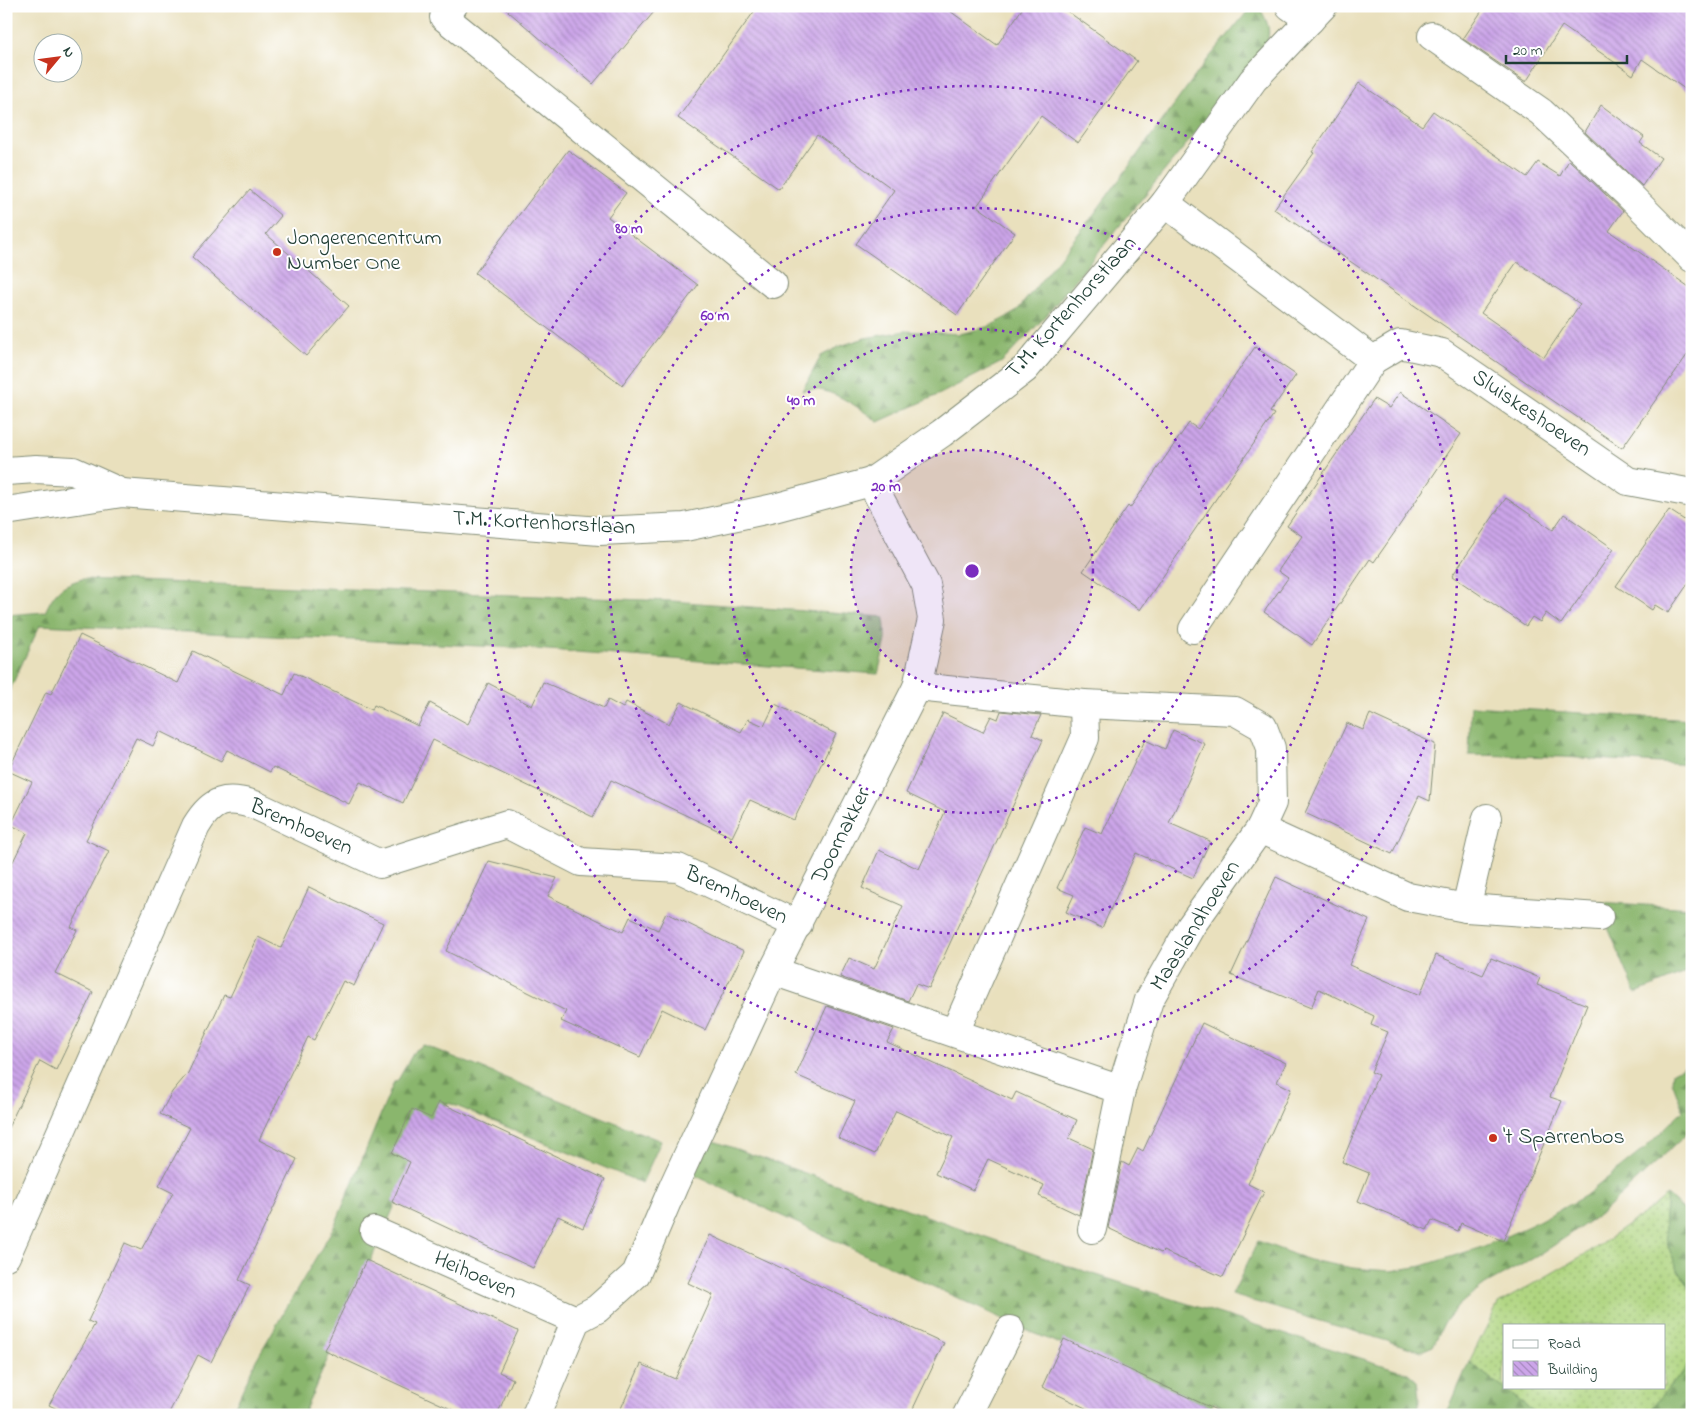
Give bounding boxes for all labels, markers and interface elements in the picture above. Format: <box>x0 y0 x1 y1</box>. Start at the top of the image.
north arrow <box>32 32 82 82</box>
scale bar <box>1506 32 1627 64</box>
text: 20 m <box>1513 40 1543 62</box>
text: N <box>57 43 80 62</box>
text: 80 m <box>614 218 643 240</box>
place label: Jongerencentrum Number One <box>287 223 442 280</box>
street label: T.M. Kortenhorstlaan <box>999 229 1145 387</box>
marker: Jongerencentrum Number One <box>271 246 283 258</box>
text: 60 m <box>700 305 730 327</box>
street label: Sluiskeshoeven <box>1465 362 1597 466</box>
text: 40 m <box>786 390 815 412</box>
text: 20 m <box>870 476 901 498</box>
street label: T.M. Kortenhorstlaan <box>452 503 636 545</box>
centre of rings <box>963 562 981 580</box>
street label: Doornakker <box>804 782 880 891</box>
street label: Bremhoeven <box>243 791 358 865</box>
street label: Maaslandhoeven <box>1143 854 1249 998</box>
street label: Bremhoeven <box>678 858 793 934</box>
place label: 't Sparrenbos <box>1503 1122 1625 1154</box>
marker: 't Sparrenbos <box>1487 1132 1499 1144</box>
street label: Heihoeven <box>428 1243 522 1309</box>
legend <box>1503 1324 1666 1388</box>
text: Road <box>1548 1333 1581 1355</box>
text: Building <box>1547 1359 1597 1382</box>

